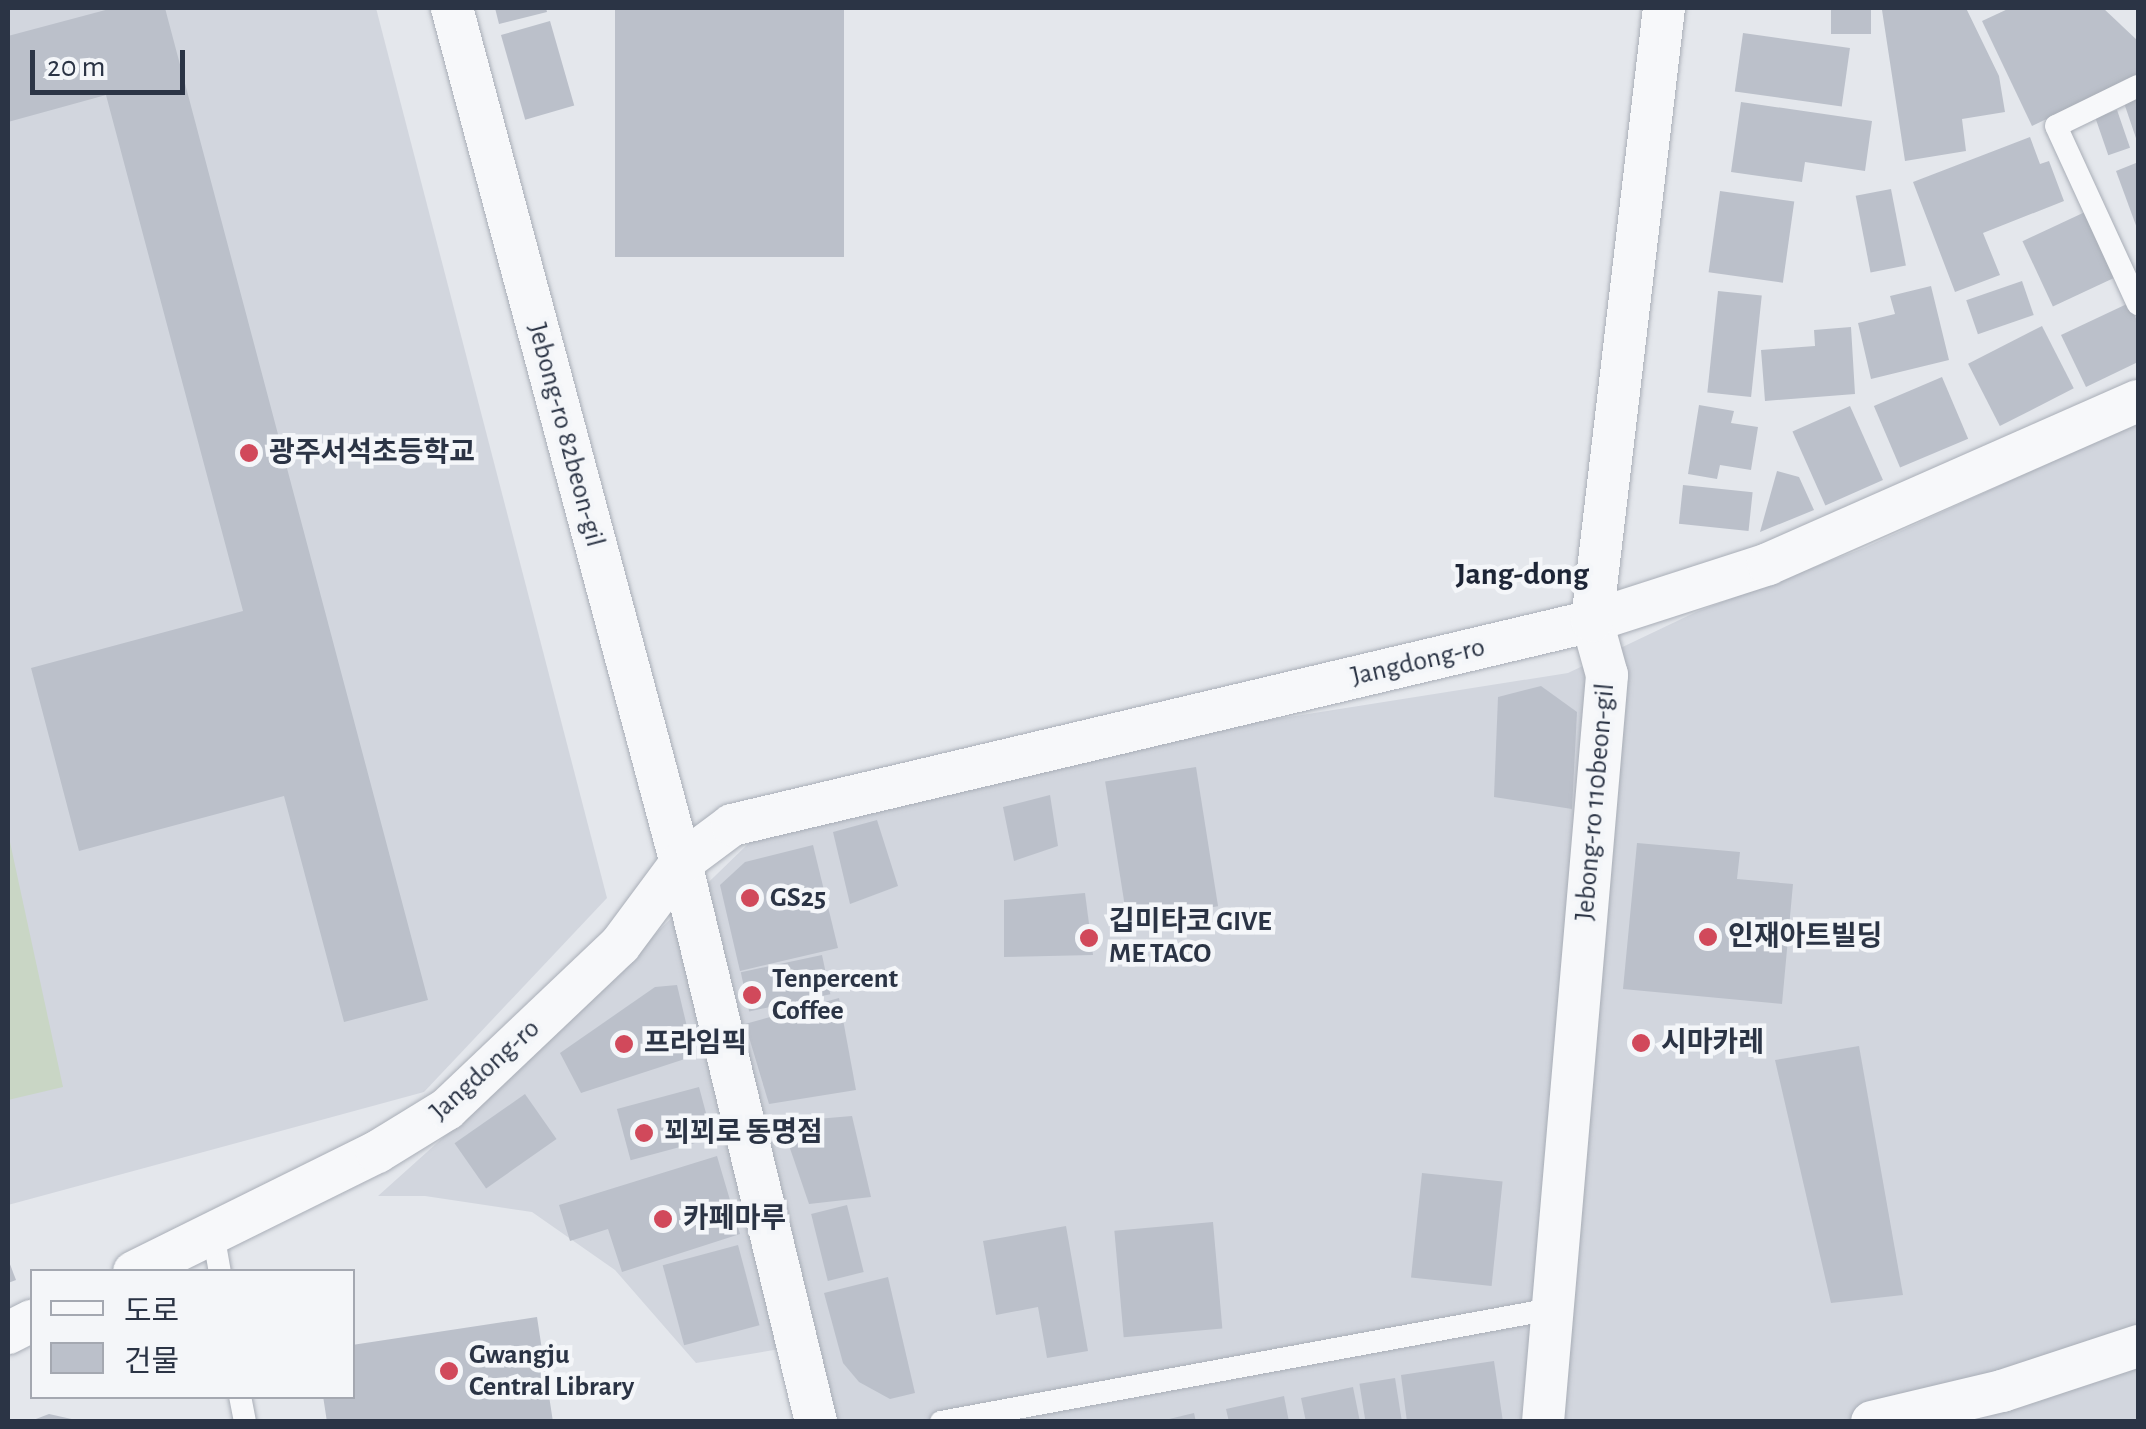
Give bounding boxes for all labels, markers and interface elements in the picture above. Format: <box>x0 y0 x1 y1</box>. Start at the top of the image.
scale bar <box>35 30 190 92</box>
text: 20 m <box>47 52 105 82</box>
street label: Jebong-ro 82beon-gil <box>520 320 612 550</box>
place label: 광주서석초등학교 <box>269 436 475 470</box>
marker: 광주서석초등학교 <box>238 442 260 464</box>
district label: Jang-dong <box>1455 555 1589 593</box>
street label: Jangdong-ro <box>1348 630 1488 694</box>
street label: Jebong-ro 110beon-gil <box>1568 682 1622 922</box>
place label: GS25 <box>770 881 826 915</box>
marker: GS25 <box>739 887 761 909</box>
place label: 깁미타코 GIVE ME TACO <box>1109 905 1272 971</box>
place label: 인재아트빌딩 <box>1728 920 1883 954</box>
marker: 인재아트빌딩 <box>1697 926 1719 948</box>
marker: 깁미타코 GIVE ME TACO <box>1078 927 1100 949</box>
place label: Tenpercent Coffee <box>772 962 898 1028</box>
marker: Tenpercent Coffee <box>741 984 763 1006</box>
street label: Jangdong-ro <box>423 1012 547 1128</box>
place label: 시마카레 <box>1661 1026 1764 1060</box>
place label: 프라임픽 <box>644 1027 747 1061</box>
marker: 시마카레 <box>1630 1032 1652 1054</box>
marker: 프라임픽 <box>613 1033 635 1055</box>
place label: 꾀꾀로 동명점 <box>664 1116 823 1150</box>
marker: 꾀꾀로 동명점 <box>633 1122 655 1144</box>
place label: 카페마루 <box>683 1202 786 1236</box>
marker: 카페마루 <box>652 1208 674 1230</box>
legend <box>30 1269 355 1399</box>
text: 도로 <box>124 1297 179 1327</box>
place label: Gwangju Central Library <box>469 1338 634 1404</box>
text: 건물 <box>124 1347 179 1377</box>
marker: Gwangju Central Library <box>438 1360 460 1382</box>

